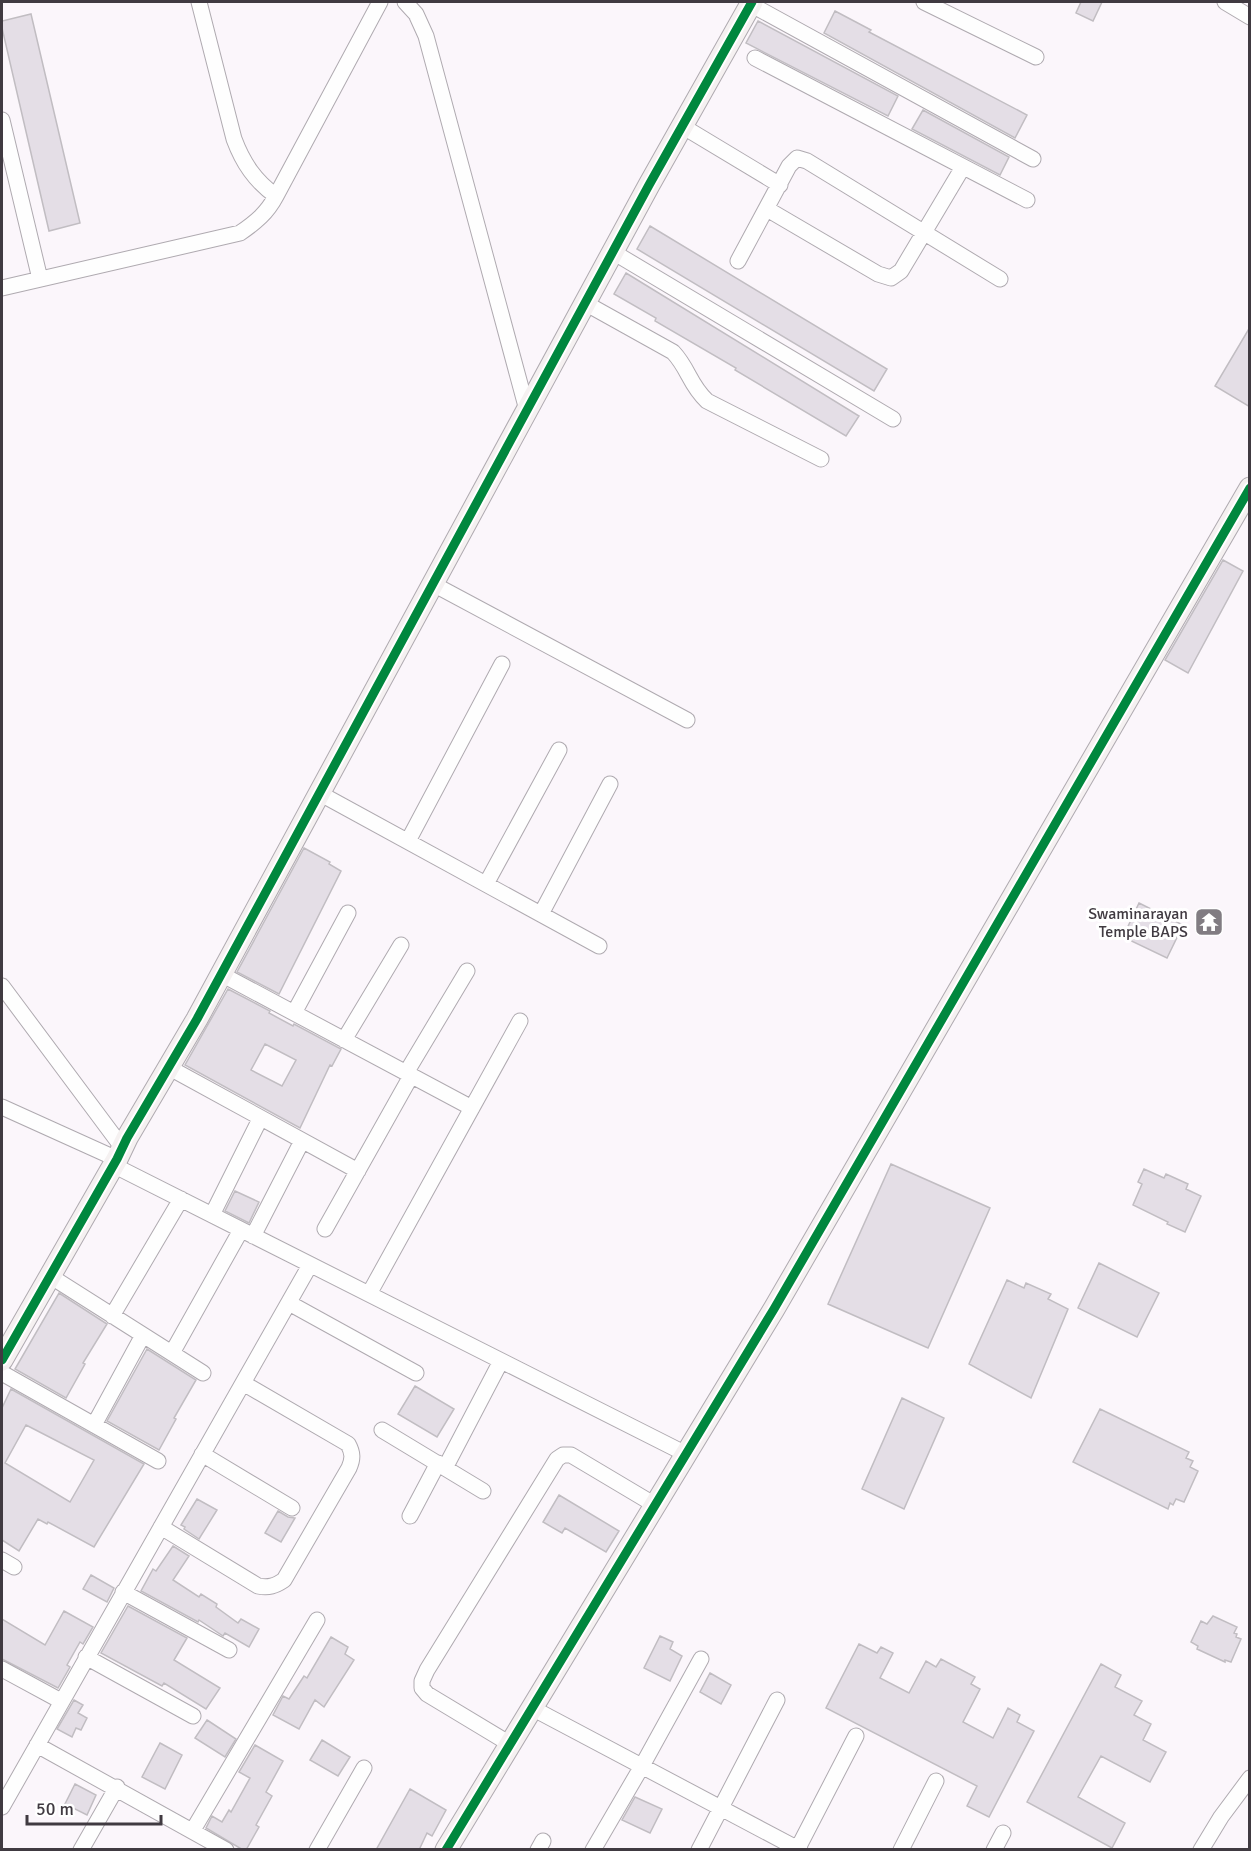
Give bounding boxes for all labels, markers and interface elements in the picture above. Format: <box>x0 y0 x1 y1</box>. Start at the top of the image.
place label: Swaminarayan Temple BAPS <box>1088 904 1188 942</box>
temple icon: Swaminarayan Temple BAPS <box>1193 906 1225 938</box>
scale bar <box>27 1788 160 1826</box>
text: 50 m <box>36 1798 74 1820</box>

